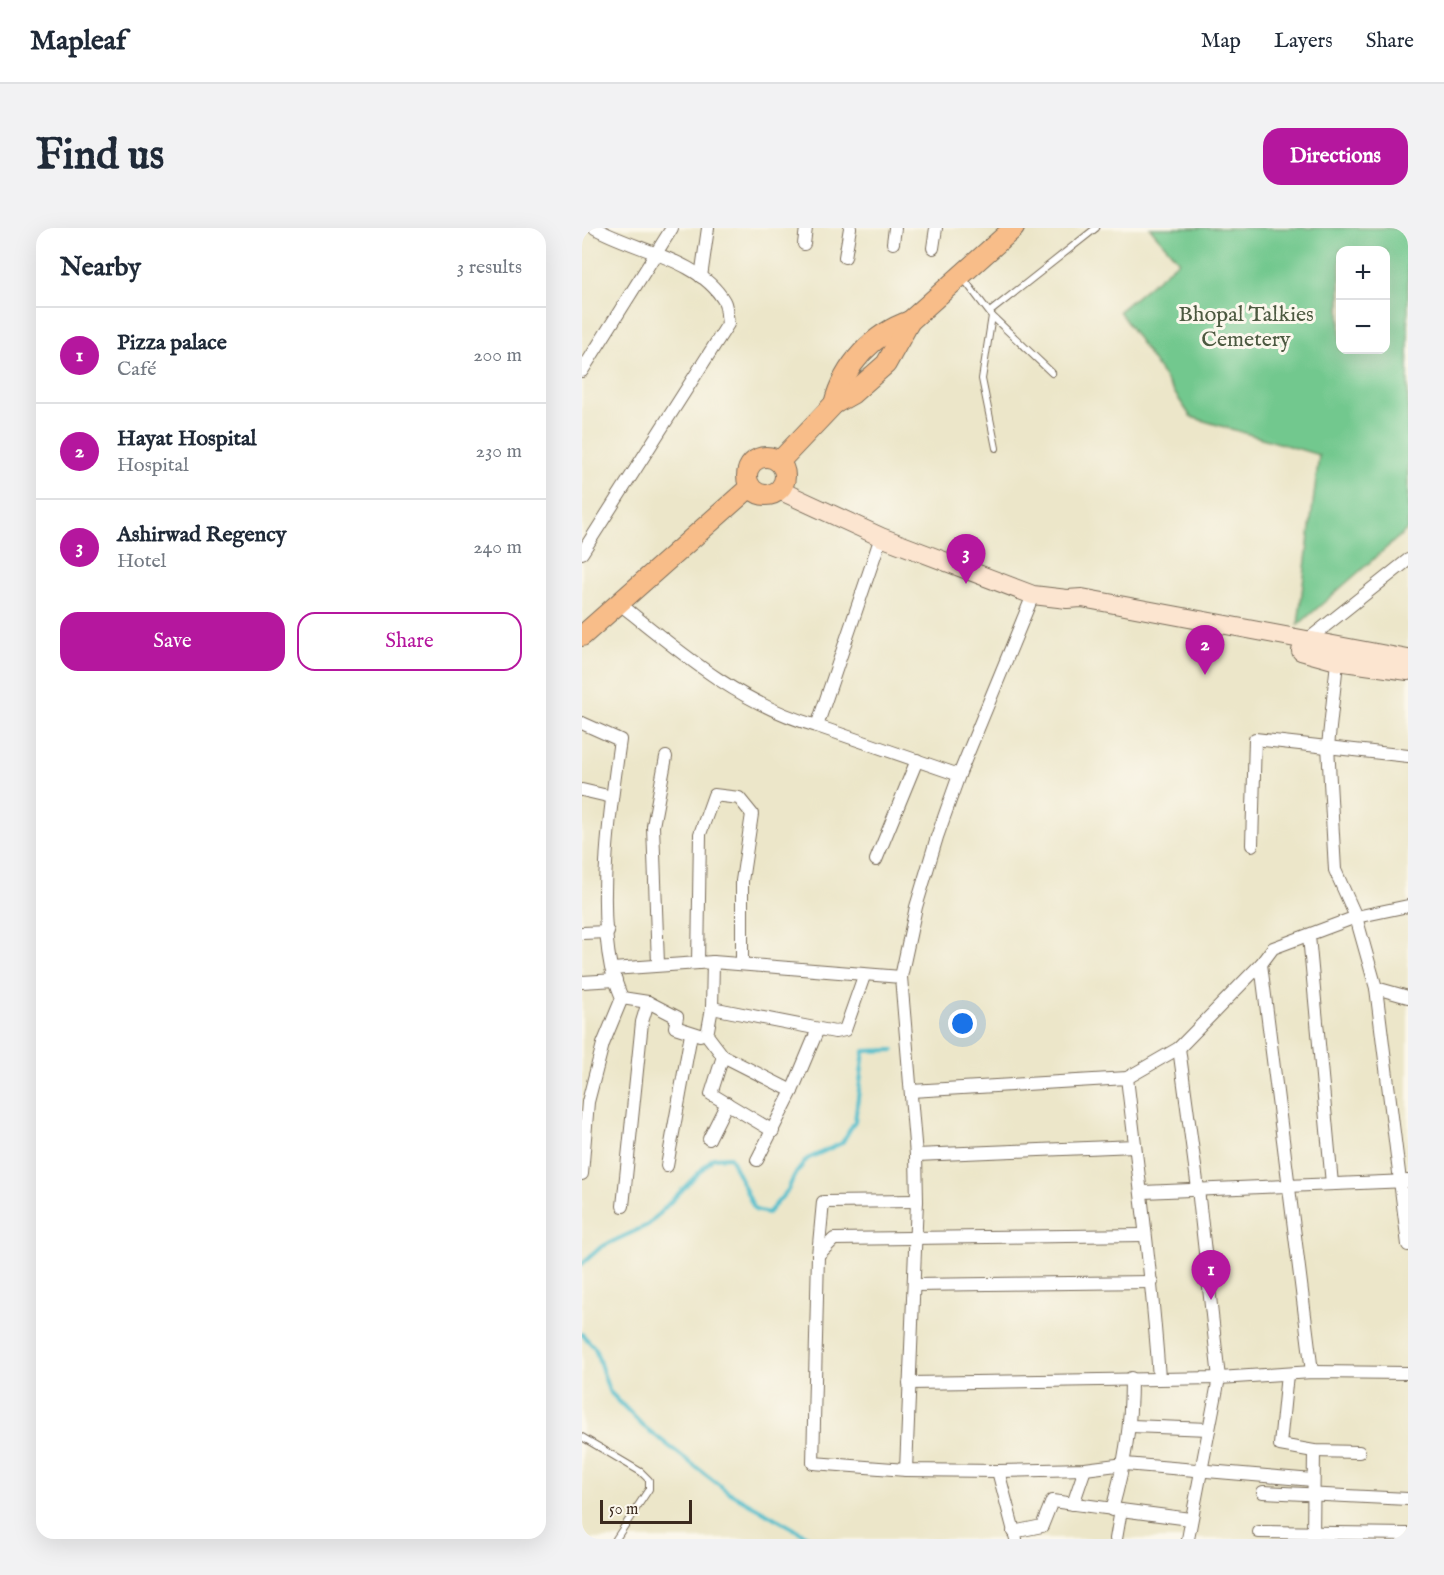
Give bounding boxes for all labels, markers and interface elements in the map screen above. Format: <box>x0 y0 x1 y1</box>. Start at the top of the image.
text: Mapleaf <box>30 24 126 59</box>
text: Map <box>1201 28 1241 55</box>
text: Layers <box>1274 28 1333 55</box>
text: Share <box>1366 28 1414 55</box>
button: Directions <box>1263 128 1408 185</box>
text: Find us <box>36 130 164 183</box>
map controls <box>1336 246 1390 354</box>
button: + <box>1336 246 1390 300</box>
text: Nearby <box>60 251 141 284</box>
text: 3 results <box>457 255 522 280</box>
button: − <box>1336 300 1390 354</box>
park label: Bhopal Talkies Cemetery <box>1178 301 1314 354</box>
text: Pizza palace <box>117 329 227 357</box>
text: 1 <box>76 343 83 368</box>
text: 200 m <box>473 343 522 368</box>
text: Café <box>117 357 156 382</box>
text: Hayat Hospital <box>117 425 257 453</box>
text: 2 <box>75 439 84 464</box>
text: 230 m <box>476 439 522 464</box>
text: Hospital <box>117 453 189 478</box>
text: Ashirwad Regency <box>117 521 287 549</box>
pin: 3 <box>946 534 986 584</box>
text: 3 <box>76 535 83 560</box>
text: 240 m <box>473 535 522 560</box>
text: Hotel <box>117 549 166 574</box>
button: Save <box>60 612 285 671</box>
button: Share <box>297 612 522 671</box>
pin: 2 <box>1186 626 1224 675</box>
your location <box>948 1009 977 1038</box>
pin: 1 <box>1192 1250 1230 1300</box>
scale bar <box>600 1497 692 1524</box>
text: 50 m <box>609 1500 638 1520</box>

